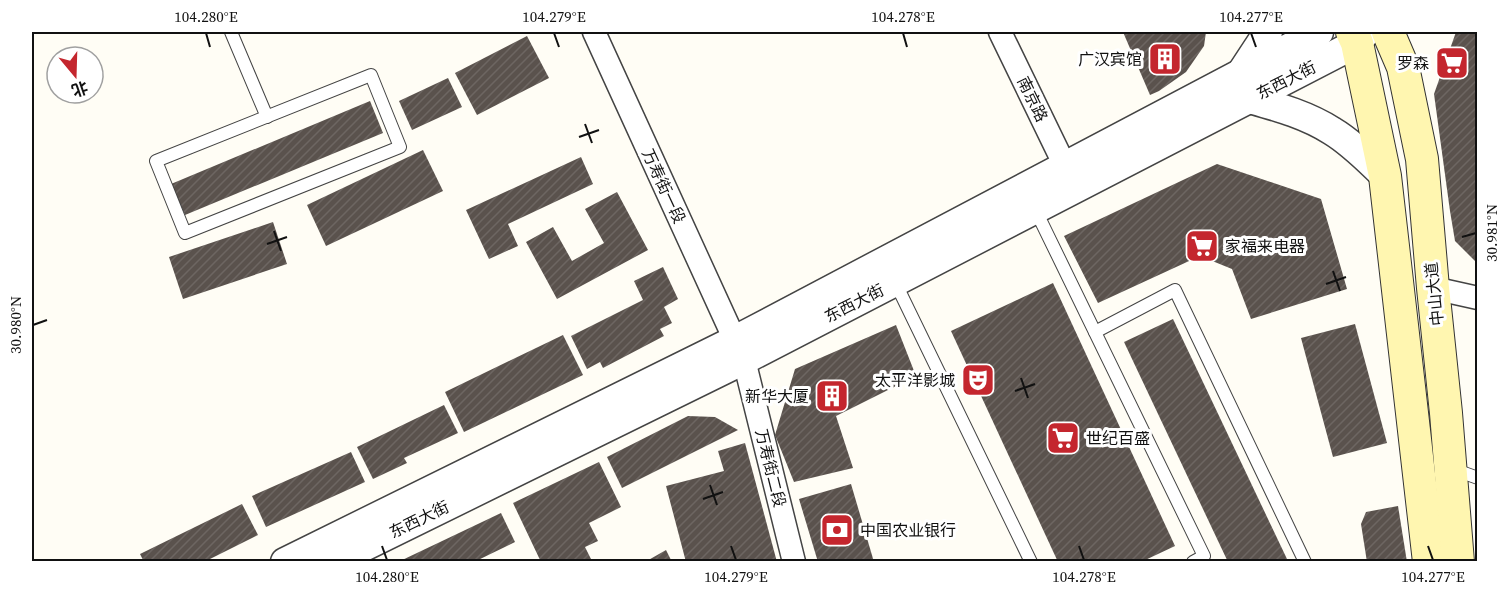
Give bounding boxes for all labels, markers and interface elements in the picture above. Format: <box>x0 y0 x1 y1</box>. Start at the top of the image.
text: 104.280°E <box>174 6 238 27</box>
text: 104.279°E <box>522 6 586 27</box>
text: 104.278°E <box>871 6 935 27</box>
text: 104.277°E <box>1219 6 1283 27</box>
building icon: 广汉宾馆 <box>1147 41 1183 77</box>
north arrow <box>45 45 105 105</box>
supermarket icon: 罗森 <box>1434 45 1470 81</box>
place label: 广汉宾馆 <box>1078 48 1142 70</box>
place label: 罗森 <box>1397 52 1429 74</box>
street label: 东西大街 <box>1252 56 1320 104</box>
street label: 南京路 <box>1013 73 1053 125</box>
text: 北 <box>69 76 91 102</box>
street label: 万寿街一段 <box>637 145 691 227</box>
text: 30.981°N <box>1481 204 1502 262</box>
supermarket icon: 家福来电器 <box>1184 228 1220 264</box>
place label: 家福来电器 <box>1225 235 1305 257</box>
street label: 中山大道 <box>1420 261 1448 327</box>
street label: 东西大街 <box>820 279 888 327</box>
text: 30.980°N <box>5 296 26 354</box>
theatre icon: 太平洋影城 <box>960 362 996 398</box>
place label: 太平洋影城 <box>875 369 955 391</box>
building icon: 新华大厦 <box>814 378 850 414</box>
place label: 新华大厦 <box>745 385 809 407</box>
supermarket icon: 世纪百盛 <box>1045 420 1081 456</box>
street label: 万寿街二段 <box>751 427 791 509</box>
place label: 世纪百盛 <box>1086 427 1150 449</box>
street label: 东西大街 <box>385 495 453 543</box>
bank icon: 中国农业银行 <box>819 512 855 548</box>
place label: 中国农业银行 <box>860 519 956 541</box>
text: 104.280°E <box>355 566 419 587</box>
text: 104.279°E <box>704 566 768 587</box>
text: 104.278°E <box>1052 566 1116 587</box>
text: 104.277°E <box>1401 566 1465 587</box>

